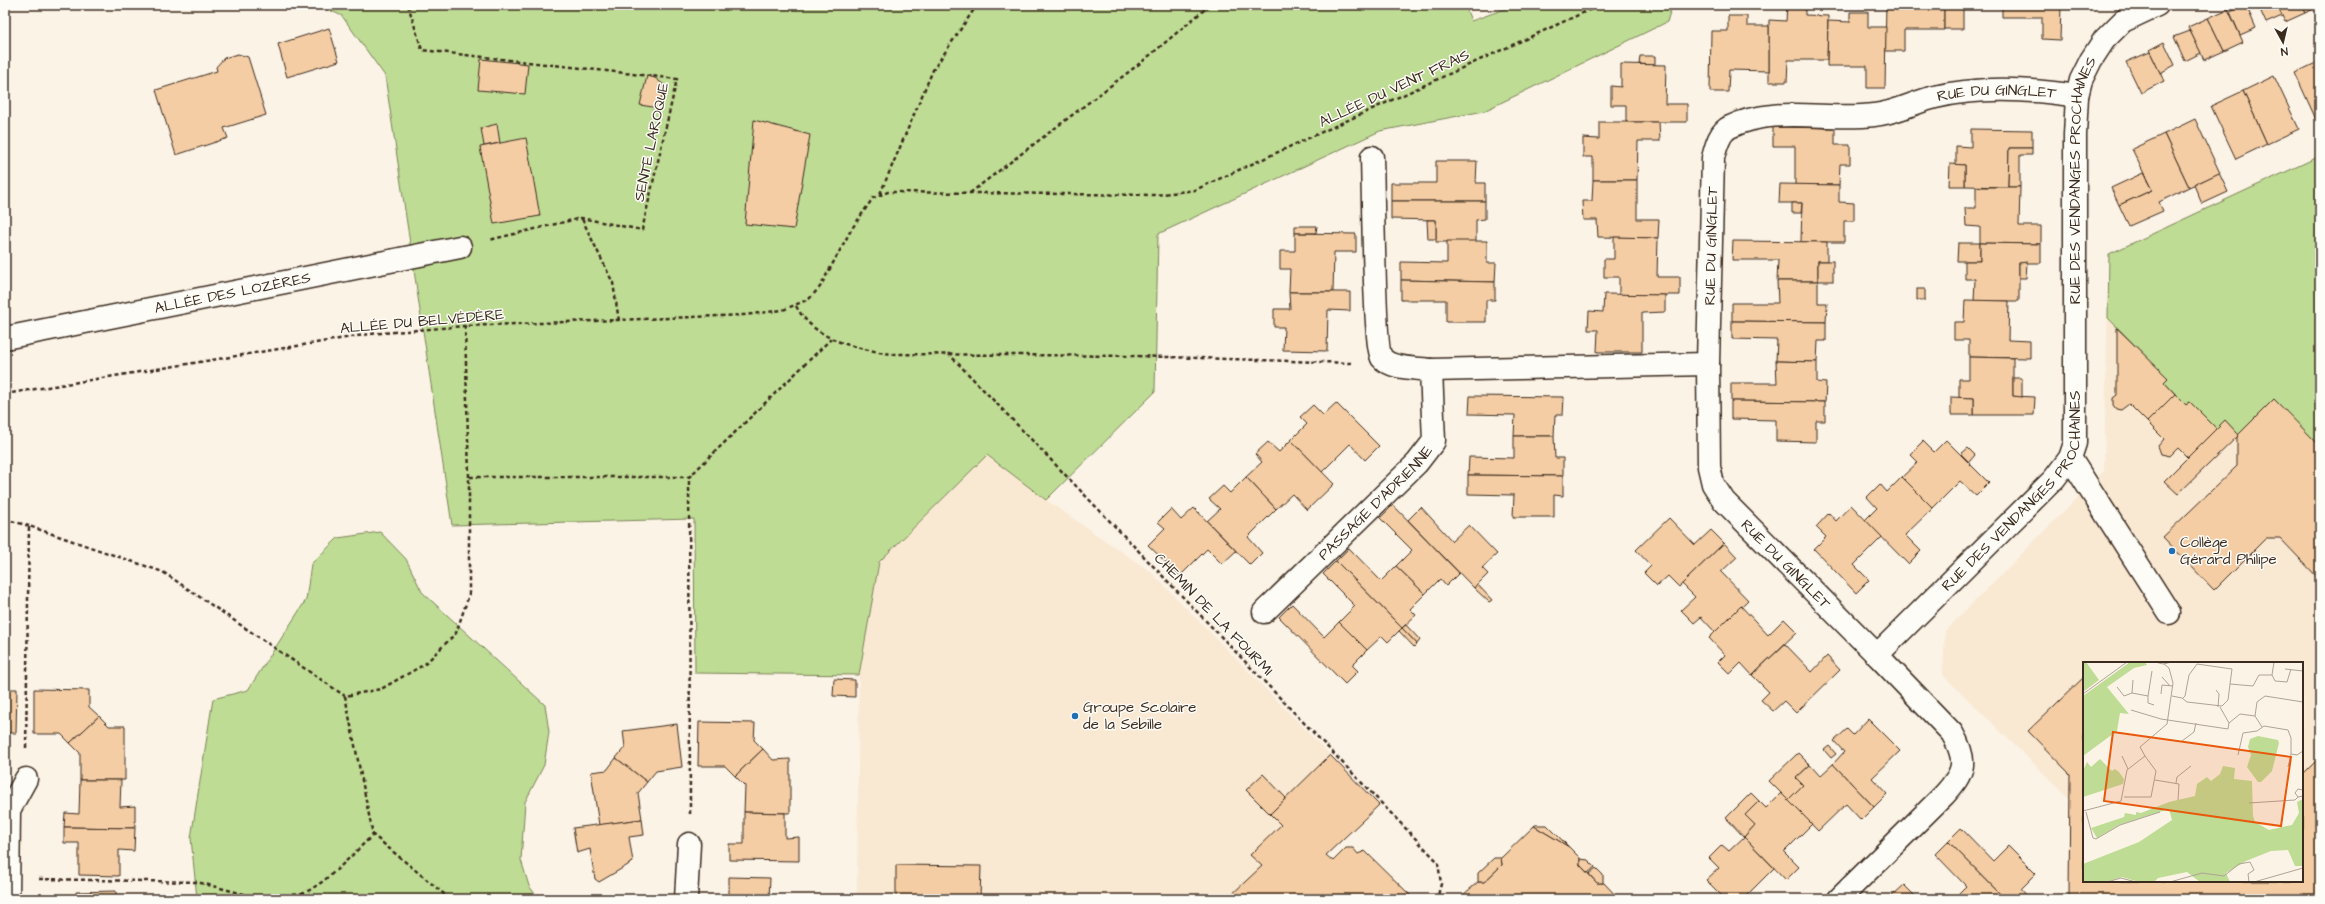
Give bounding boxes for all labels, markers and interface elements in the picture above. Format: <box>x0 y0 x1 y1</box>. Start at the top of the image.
north arrow <box>2263 22 2303 62</box>
text: N <box>2280 43 2289 59</box>
street label: ALLÉE DU VENT FRAIS <box>1315 44 1473 133</box>
street label: RUE DES VENDANGES PROCHAINES <box>2065 53 2102 304</box>
street label: RUE DU GINGLET <box>1935 80 2058 107</box>
street label: SENTE LAROQUE <box>629 81 674 203</box>
street label: RUE DU GINGLET <box>1699 185 1723 306</box>
street label: ALLÉE DES LOZÈRES <box>153 267 313 319</box>
street label: ALLÉE DU BELVÉDÈRE <box>339 304 505 339</box>
street label: RUE DES VENDANGES PROCHAINES <box>1937 390 2087 596</box>
street label: PASSAGE D'ADRIENNE <box>1313 441 1438 565</box>
street label: RUE DU GINGLET <box>1736 515 1836 614</box>
place label: Collège Gérard Philipe <box>2180 532 2277 570</box>
marker: Collège Gérard Philipe <box>2167 546 2177 556</box>
street label: CHEMIN DE LA FOURMI <box>1149 548 1278 680</box>
inset map <box>2083 662 2303 882</box>
place label: Groupe Scolaire de la Sebille <box>1083 697 1196 735</box>
marker: Groupe Scolaire de la Sebille <box>1070 711 1080 721</box>

